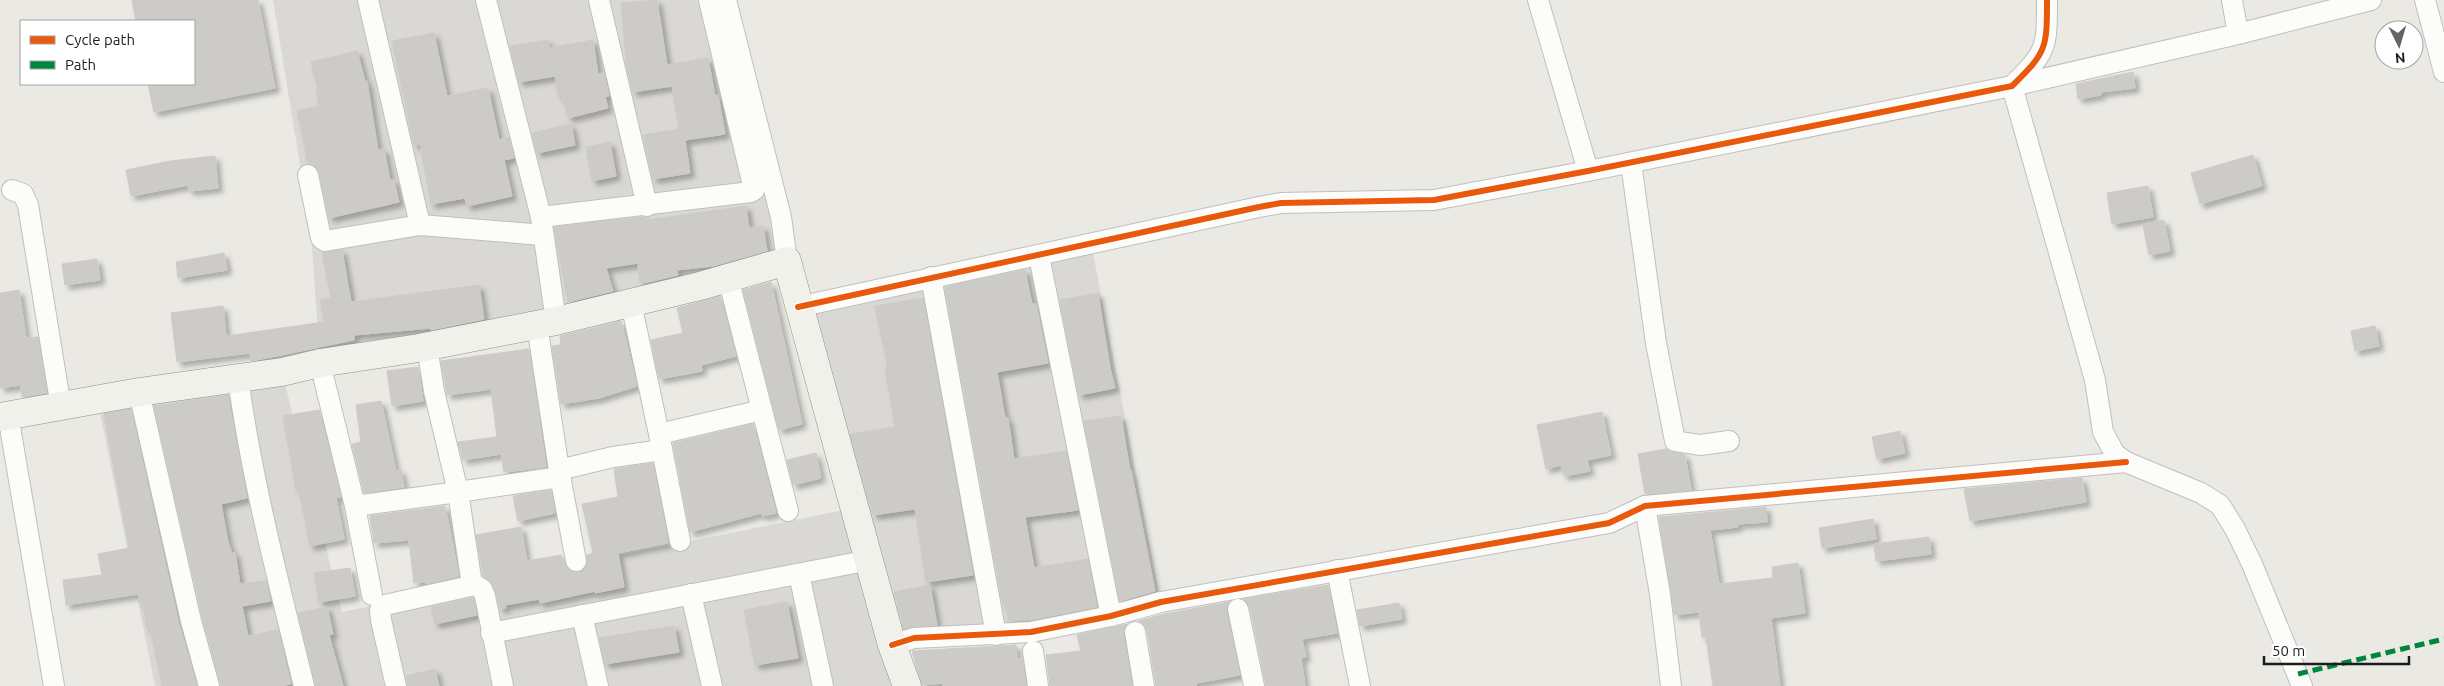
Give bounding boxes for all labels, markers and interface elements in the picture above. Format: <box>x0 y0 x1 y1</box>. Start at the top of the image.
legend <box>20 20 195 85</box>
north arrow <box>2374 20 2424 70</box>
text: Cycle path <box>65 31 135 48</box>
text: N <box>2394 50 2406 66</box>
text: Path <box>65 56 96 73</box>
scale bar <box>2264 634 2409 666</box>
text: 50 m <box>2272 642 2305 659</box>

